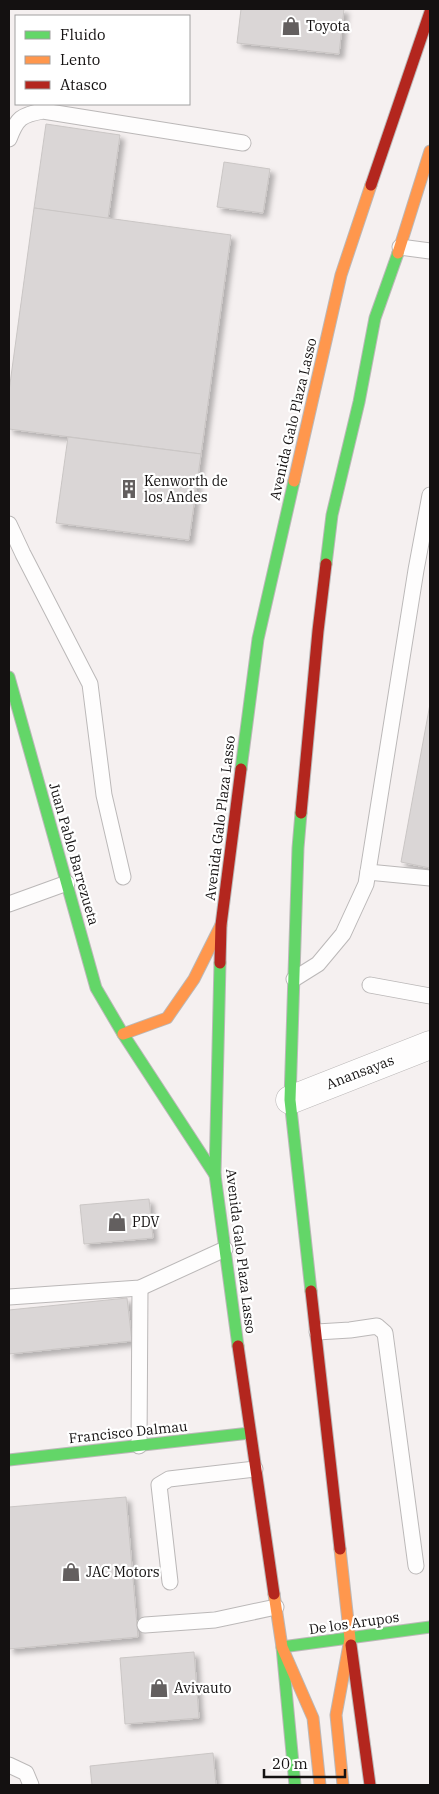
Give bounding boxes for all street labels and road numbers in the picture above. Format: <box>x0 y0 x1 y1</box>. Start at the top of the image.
street label: Avenida Galo Plaza Lasso <box>266 336 320 502</box>
street label: Avenida Galo Plaza Lasso <box>201 734 239 902</box>
street label: Juan Pablo Barrezueta <box>45 781 103 928</box>
street label: Anansayas <box>324 1051 397 1093</box>
street label: Avenida Galo Plaza Lasso <box>222 1167 260 1335</box>
street label: Francisco Dalmau <box>68 1417 189 1447</box>
street label: De los Arupos <box>308 1608 400 1638</box>

